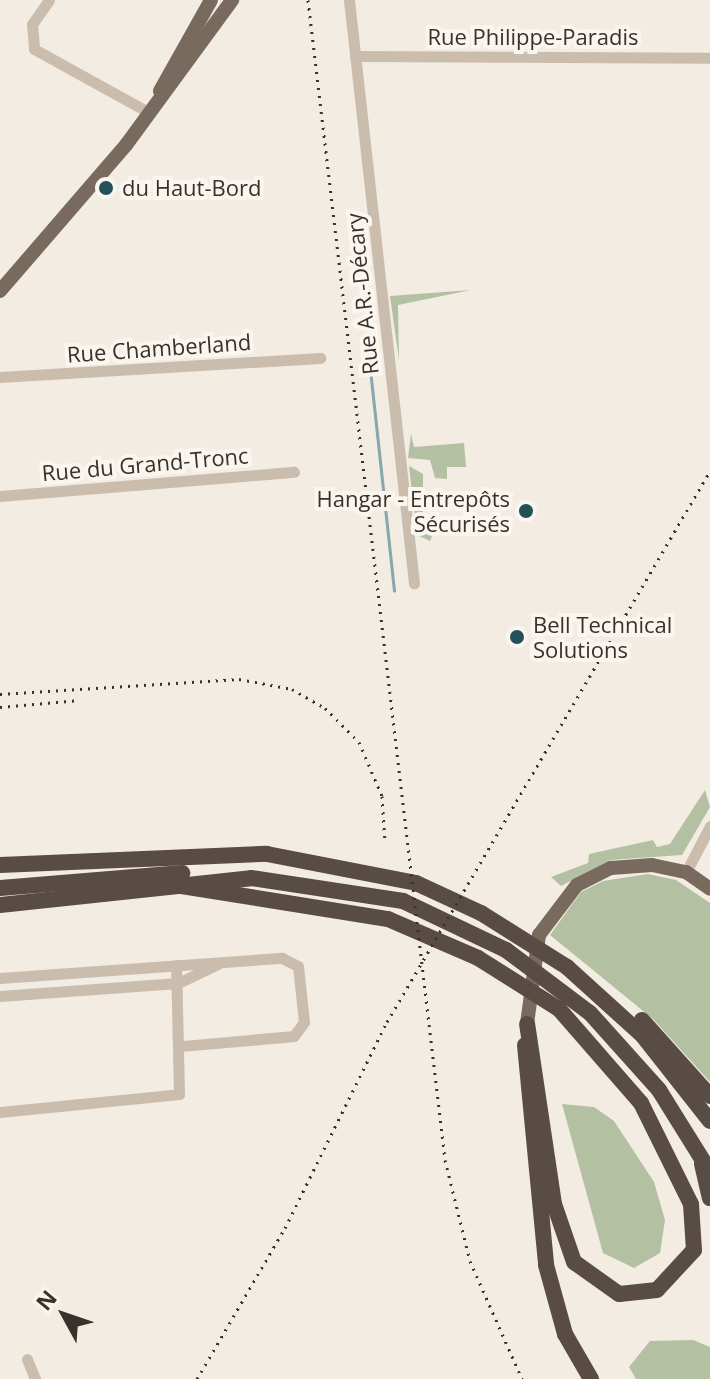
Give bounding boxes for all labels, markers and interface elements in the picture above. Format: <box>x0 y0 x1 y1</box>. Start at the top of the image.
street label: Rue Philippe-Paradis <box>427 24 639 50</box>
place label: du Haut-Bord <box>122 175 261 201</box>
marker: du Haut-Bord <box>97 179 115 197</box>
street label: Rue A.R.-Décary <box>340 212 384 376</box>
street label: Rue Chamberland <box>66 328 252 368</box>
street label: Rue du Grand-Tronc <box>41 442 249 486</box>
place label: Hangar - Entrepôts Sécurisés <box>316 485 510 536</box>
marker: Hangar - Entrepôts Sécurisés <box>517 502 535 520</box>
place label: Bell Technical Solutions <box>533 611 672 662</box>
marker: Bell Technical Solutions <box>508 628 526 646</box>
north arrow <box>24 1275 104 1355</box>
text: N <box>28 1283 63 1316</box>

